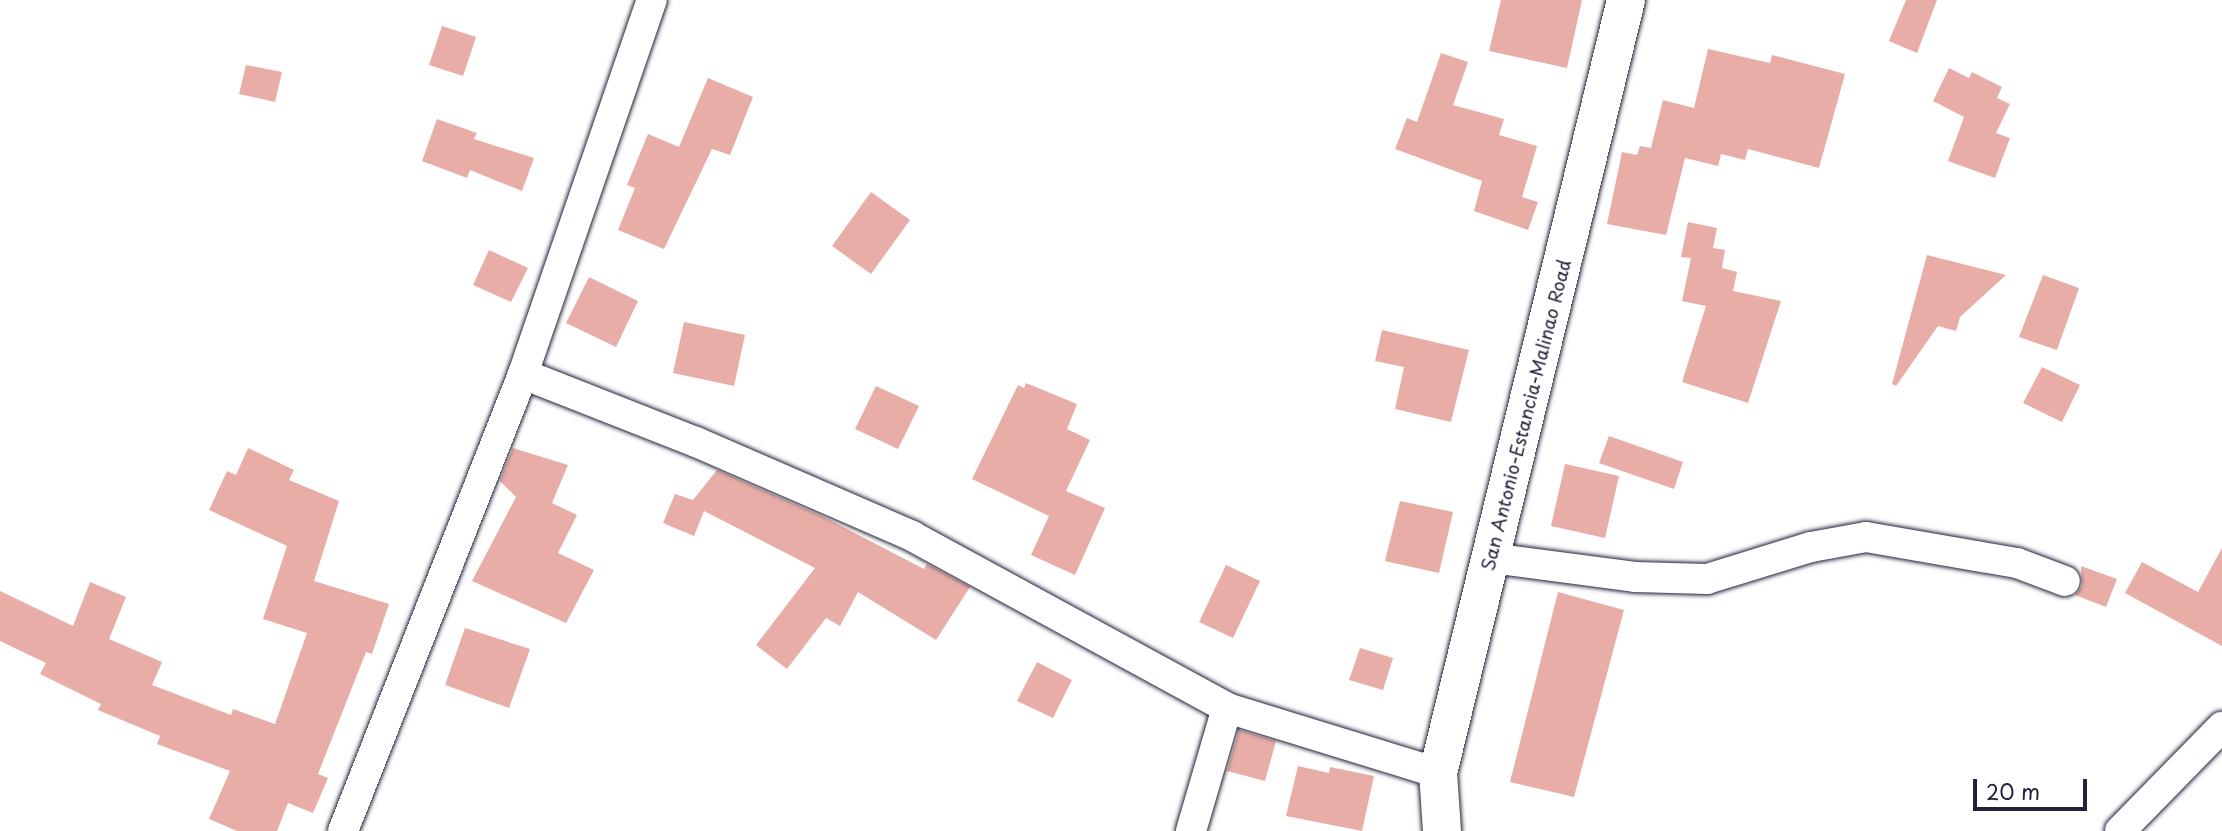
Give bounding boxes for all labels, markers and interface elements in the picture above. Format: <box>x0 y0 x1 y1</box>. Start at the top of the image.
street label: San Antonio-Estancia-Malinao Road <box>1477 258 1575 572</box>
scale bar <box>1977 764 2091 808</box>
text: 20 m <box>1986 775 2040 807</box>

